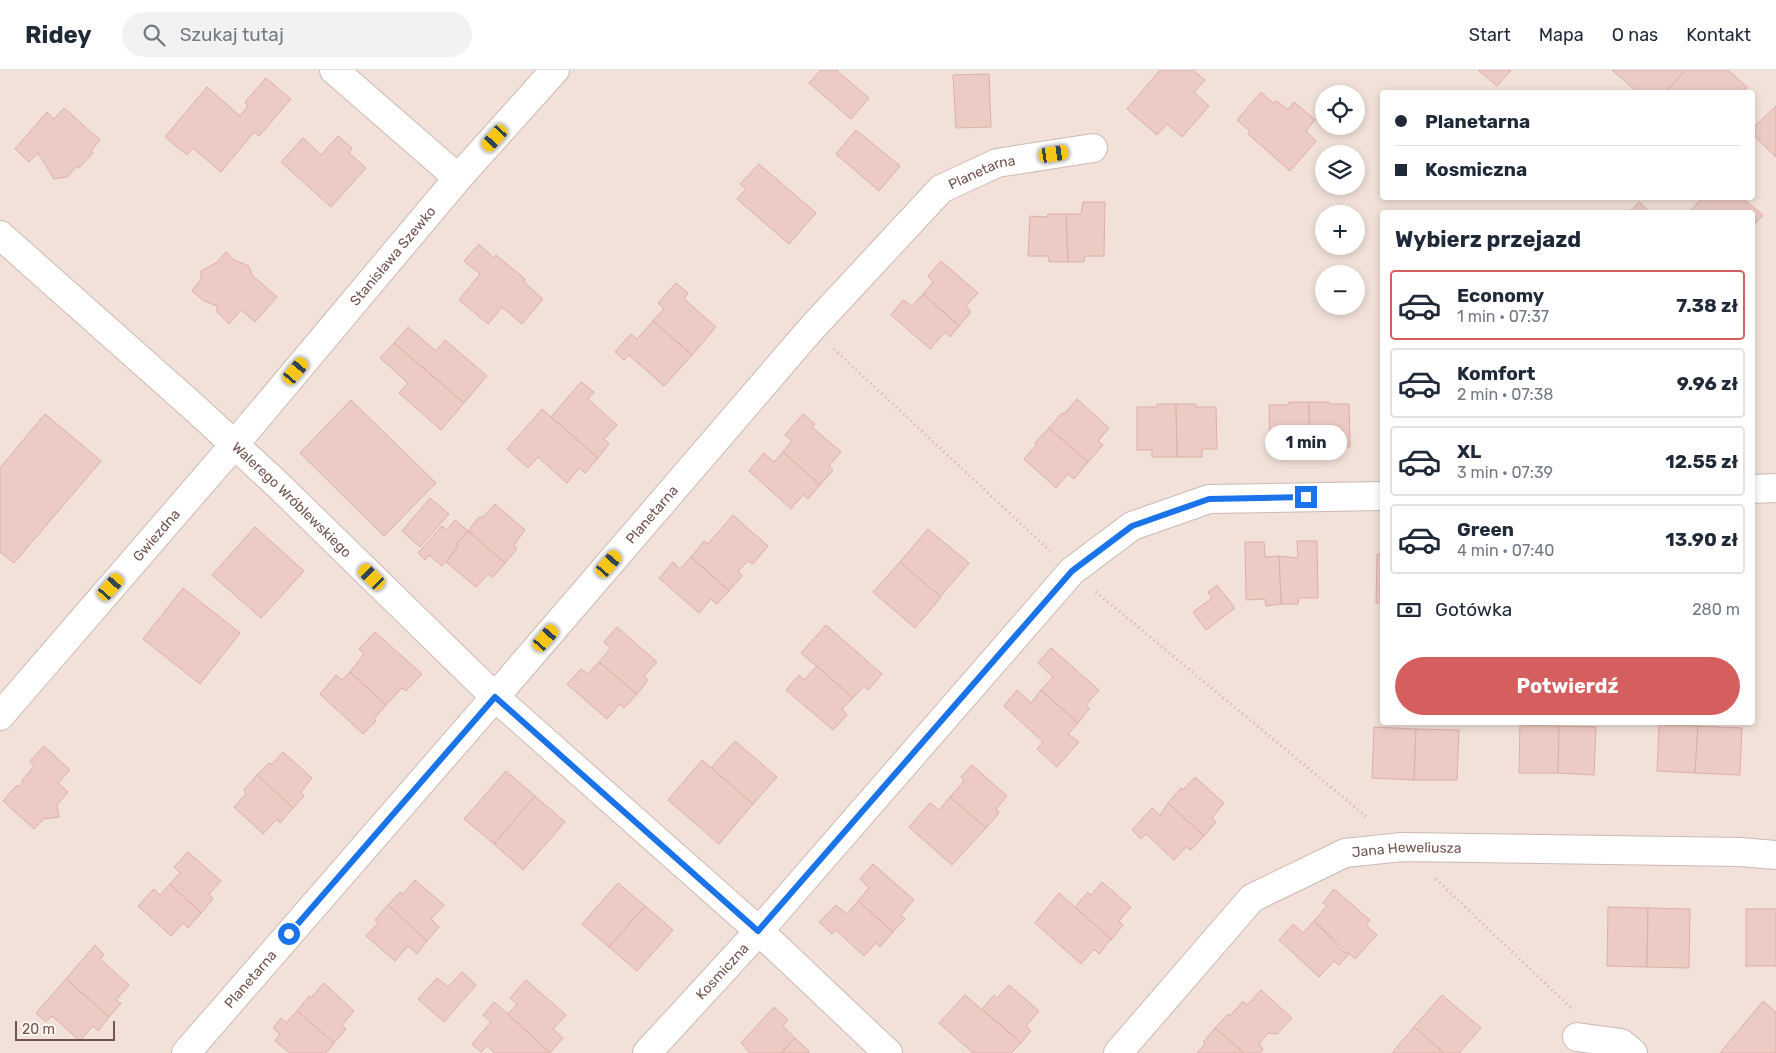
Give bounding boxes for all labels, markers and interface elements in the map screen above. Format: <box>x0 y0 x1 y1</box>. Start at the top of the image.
search box <box>122 12 472 57</box>
text: Ridey <box>25 21 92 49</box>
icon: search <box>140 21 168 49</box>
text: Szukaj tutaj <box>180 23 284 46</box>
text: Start <box>1469 24 1511 46</box>
text: Mapa <box>1539 24 1584 46</box>
text: O nas <box>1612 24 1658 46</box>
text: Kontakt <box>1686 24 1751 46</box>
map controls <box>1315 85 1365 315</box>
button: locate <box>1315 85 1365 135</box>
text: Planetarna <box>1425 110 1530 133</box>
car <box>479 122 510 154</box>
car <box>1038 144 1069 164</box>
button: layers <box>1315 145 1365 195</box>
street label: Planetarna <box>945 152 1016 193</box>
text: Kosmiczna <box>1425 158 1527 181</box>
street label: Stanisława Szewko <box>346 203 439 309</box>
button: + <box>1315 205 1365 255</box>
text: Wybierz przejazd <box>1395 226 1581 253</box>
button: − <box>1315 265 1365 315</box>
icon: car <box>1397 283 1442 328</box>
text: Economy <box>1457 284 1544 307</box>
text: 7.38 zł <box>1676 294 1738 317</box>
text: 1 min · 07:37 <box>1457 307 1549 326</box>
car <box>280 355 311 387</box>
icon: car <box>1397 361 1442 406</box>
text: Komfort <box>1457 362 1535 385</box>
text: 9.96 zł <box>1677 372 1738 395</box>
text: 2 min · 07:38 <box>1457 385 1553 404</box>
callout: 1 min <box>1265 424 1347 460</box>
text: 1 min <box>1286 433 1326 452</box>
street label: Walerego Wróblewskiego <box>229 438 355 561</box>
icon: car <box>1397 439 1442 484</box>
text: XL <box>1457 440 1481 463</box>
text: 12.55 zł <box>1665 450 1738 473</box>
text: 3 min · 07:39 <box>1457 463 1553 482</box>
street label: Planetarna <box>622 482 681 547</box>
route end <box>1295 486 1317 508</box>
street label: Gwiezdna <box>129 505 183 565</box>
icon: car <box>1397 517 1442 562</box>
text: Green <box>1457 518 1514 541</box>
text: 13.90 zł <box>1665 528 1738 551</box>
text: 4 min · 07:40 <box>1457 541 1554 560</box>
car <box>593 548 624 580</box>
car <box>355 561 388 593</box>
car <box>95 571 126 603</box>
icon: cash <box>1395 596 1423 624</box>
text: Gotówka <box>1435 598 1512 621</box>
text: 280 m <box>1692 600 1740 619</box>
car <box>530 622 561 654</box>
button: Potwierdź <box>1395 657 1740 715</box>
street label: Jana Heweliusza <box>1351 838 1462 861</box>
route start <box>278 923 300 945</box>
street label: Kosmiczna <box>692 940 752 1003</box>
street label: Planetarna <box>220 947 280 1011</box>
scale bar <box>15 1018 115 1041</box>
text: 20 m <box>22 1021 55 1038</box>

